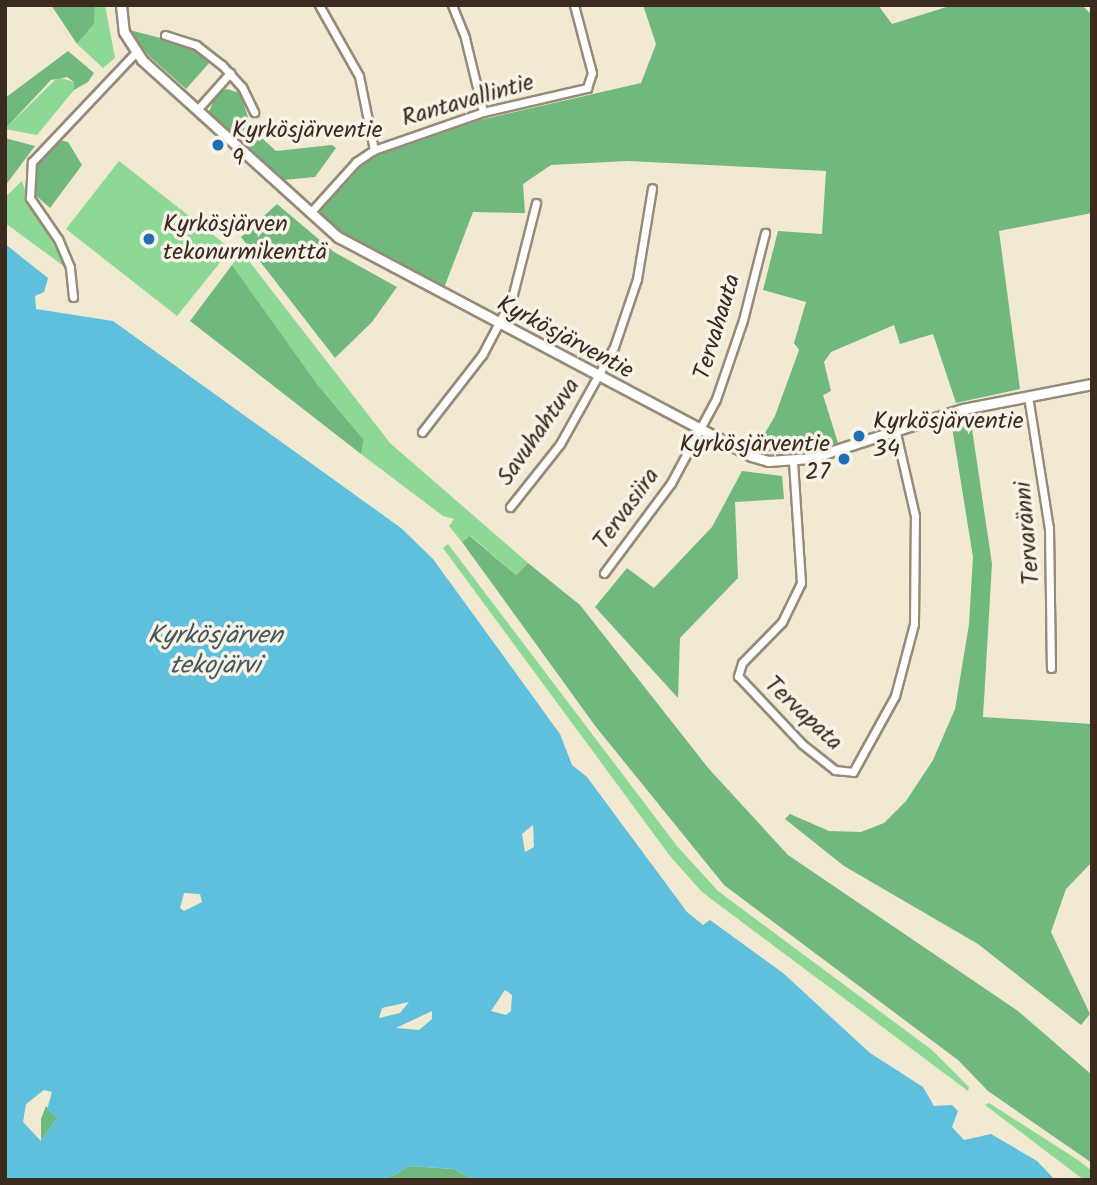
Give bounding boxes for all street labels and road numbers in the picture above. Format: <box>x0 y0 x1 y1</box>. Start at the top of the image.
street label: Rantavallintie <box>399 68 537 134</box>
street label: Tervahauta <box>688 271 748 383</box>
street label: Kyrkösjärventie <box>492 290 638 386</box>
street label: Savuhahtuva <box>491 373 587 491</box>
street label: Tervasiira <box>588 463 666 555</box>
street label: Tervaränni <box>1009 480 1047 586</box>
street label: Tervapata <box>758 671 848 757</box>

